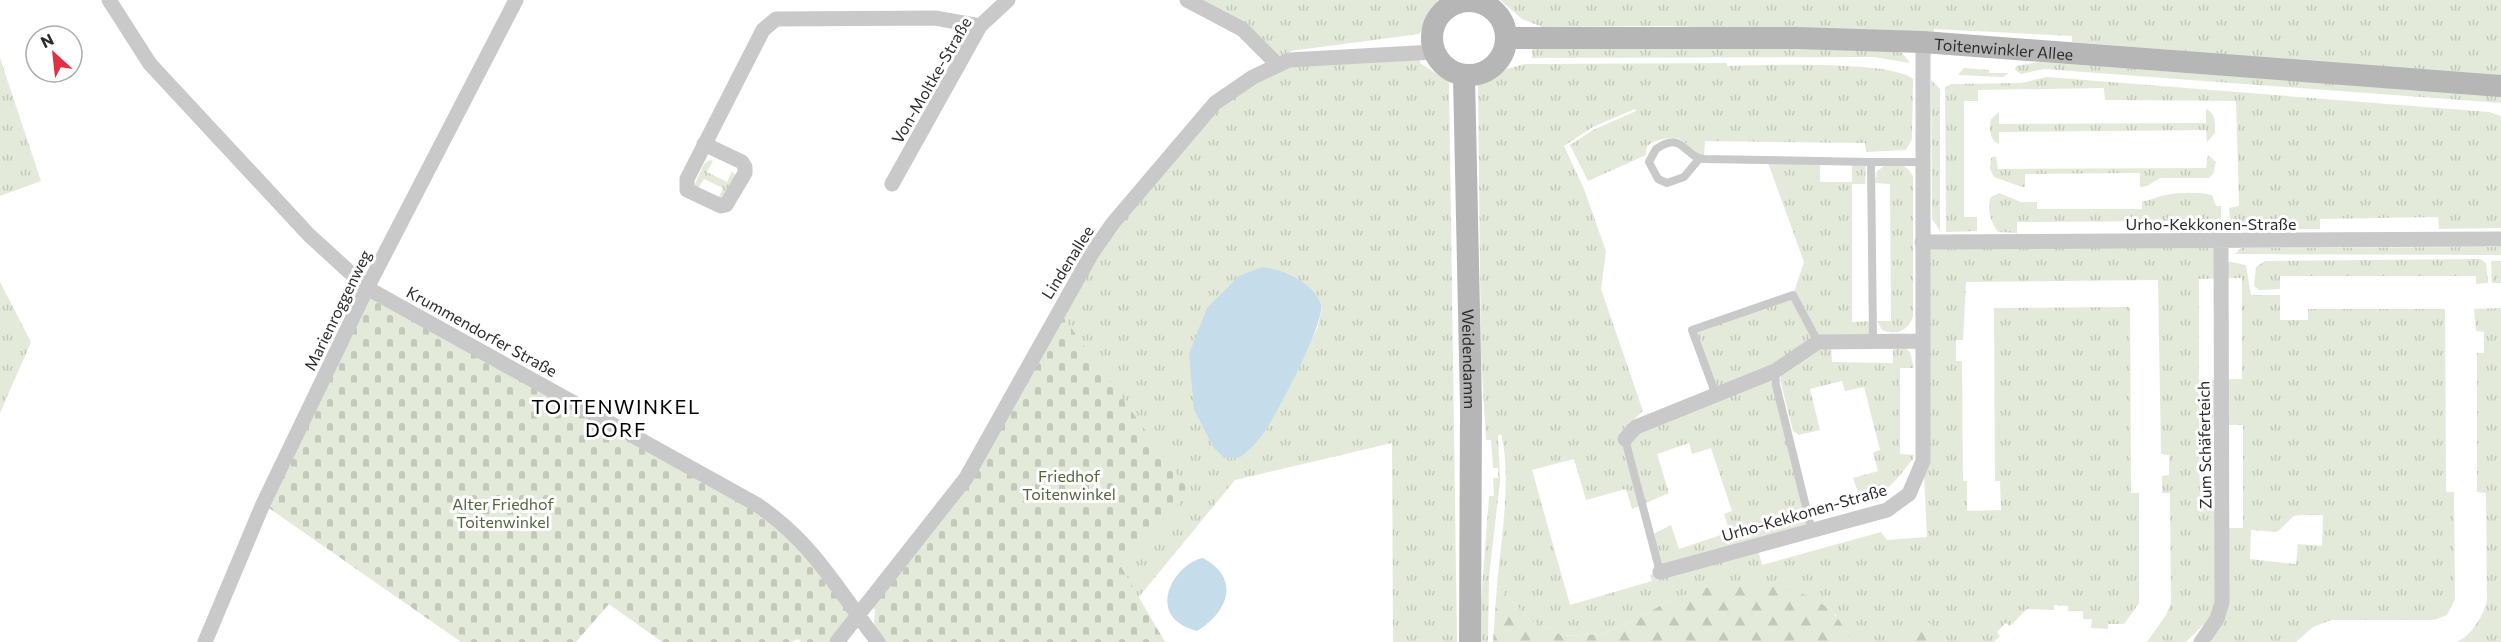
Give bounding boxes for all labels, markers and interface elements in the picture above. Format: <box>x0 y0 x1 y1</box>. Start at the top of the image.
street label: Von-Moltke-Straße <box>887 13 975 147</box>
north arrow <box>24 24 84 84</box>
text: N <box>37 29 57 51</box>
street label: Toitenwinkler Allee <box>1933 33 2074 63</box>
street label: Urho-Kekkonen-Straße <box>2126 214 2296 233</box>
street label: Lindenallee <box>1037 222 1097 302</box>
street label: Marienroggenweg <box>300 246 375 373</box>
street label: Krummendorfer Straße <box>403 282 561 380</box>
street label: Weidendamm <box>1459 309 1481 409</box>
street label: Zum Schäferteich <box>2193 381 2215 509</box>
district label: TOITENWINKEL DORF <box>531 394 701 441</box>
park label: Friedhof Toitenwinkel <box>1022 466 1116 503</box>
street label: Urho-Kekkonen-Straße <box>1719 479 1889 545</box>
park label: Alter Friedhof Toitenwinkel <box>452 494 554 531</box>

